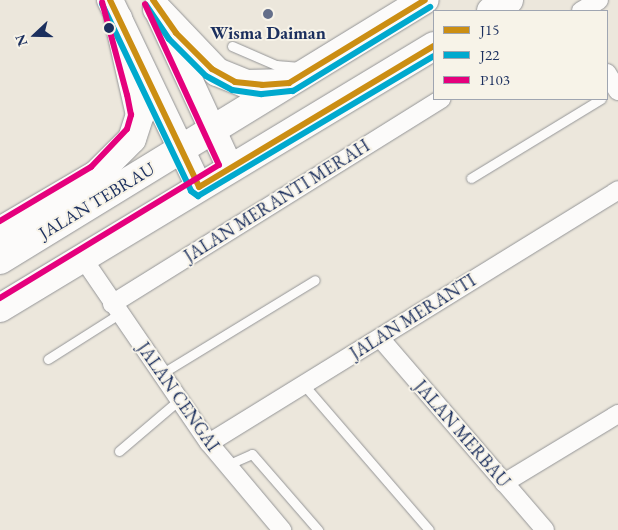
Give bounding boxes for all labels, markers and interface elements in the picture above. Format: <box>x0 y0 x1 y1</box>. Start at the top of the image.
marker: Wisma Daiman <box>262 8 274 20</box>
north arrow <box>10 10 60 60</box>
legend <box>433 10 608 100</box>
text: J15 <box>480 20 500 39</box>
place label: Wisma Daiman <box>210 22 326 44</box>
unlabelled marker <box>104 23 114 33</box>
text: N <box>11 32 31 49</box>
text: J22 <box>480 45 500 64</box>
text: P103 <box>480 70 510 89</box>
street label: JALAN MERANTI MERAH <box>180 135 374 267</box>
street label: JALAN TEBRAU <box>35 158 159 244</box>
street label: JALAN MERANTI <box>346 270 480 364</box>
street label: JALAN CENGAI <box>132 338 224 456</box>
street label: JALAN MERBAU <box>410 376 514 492</box>

